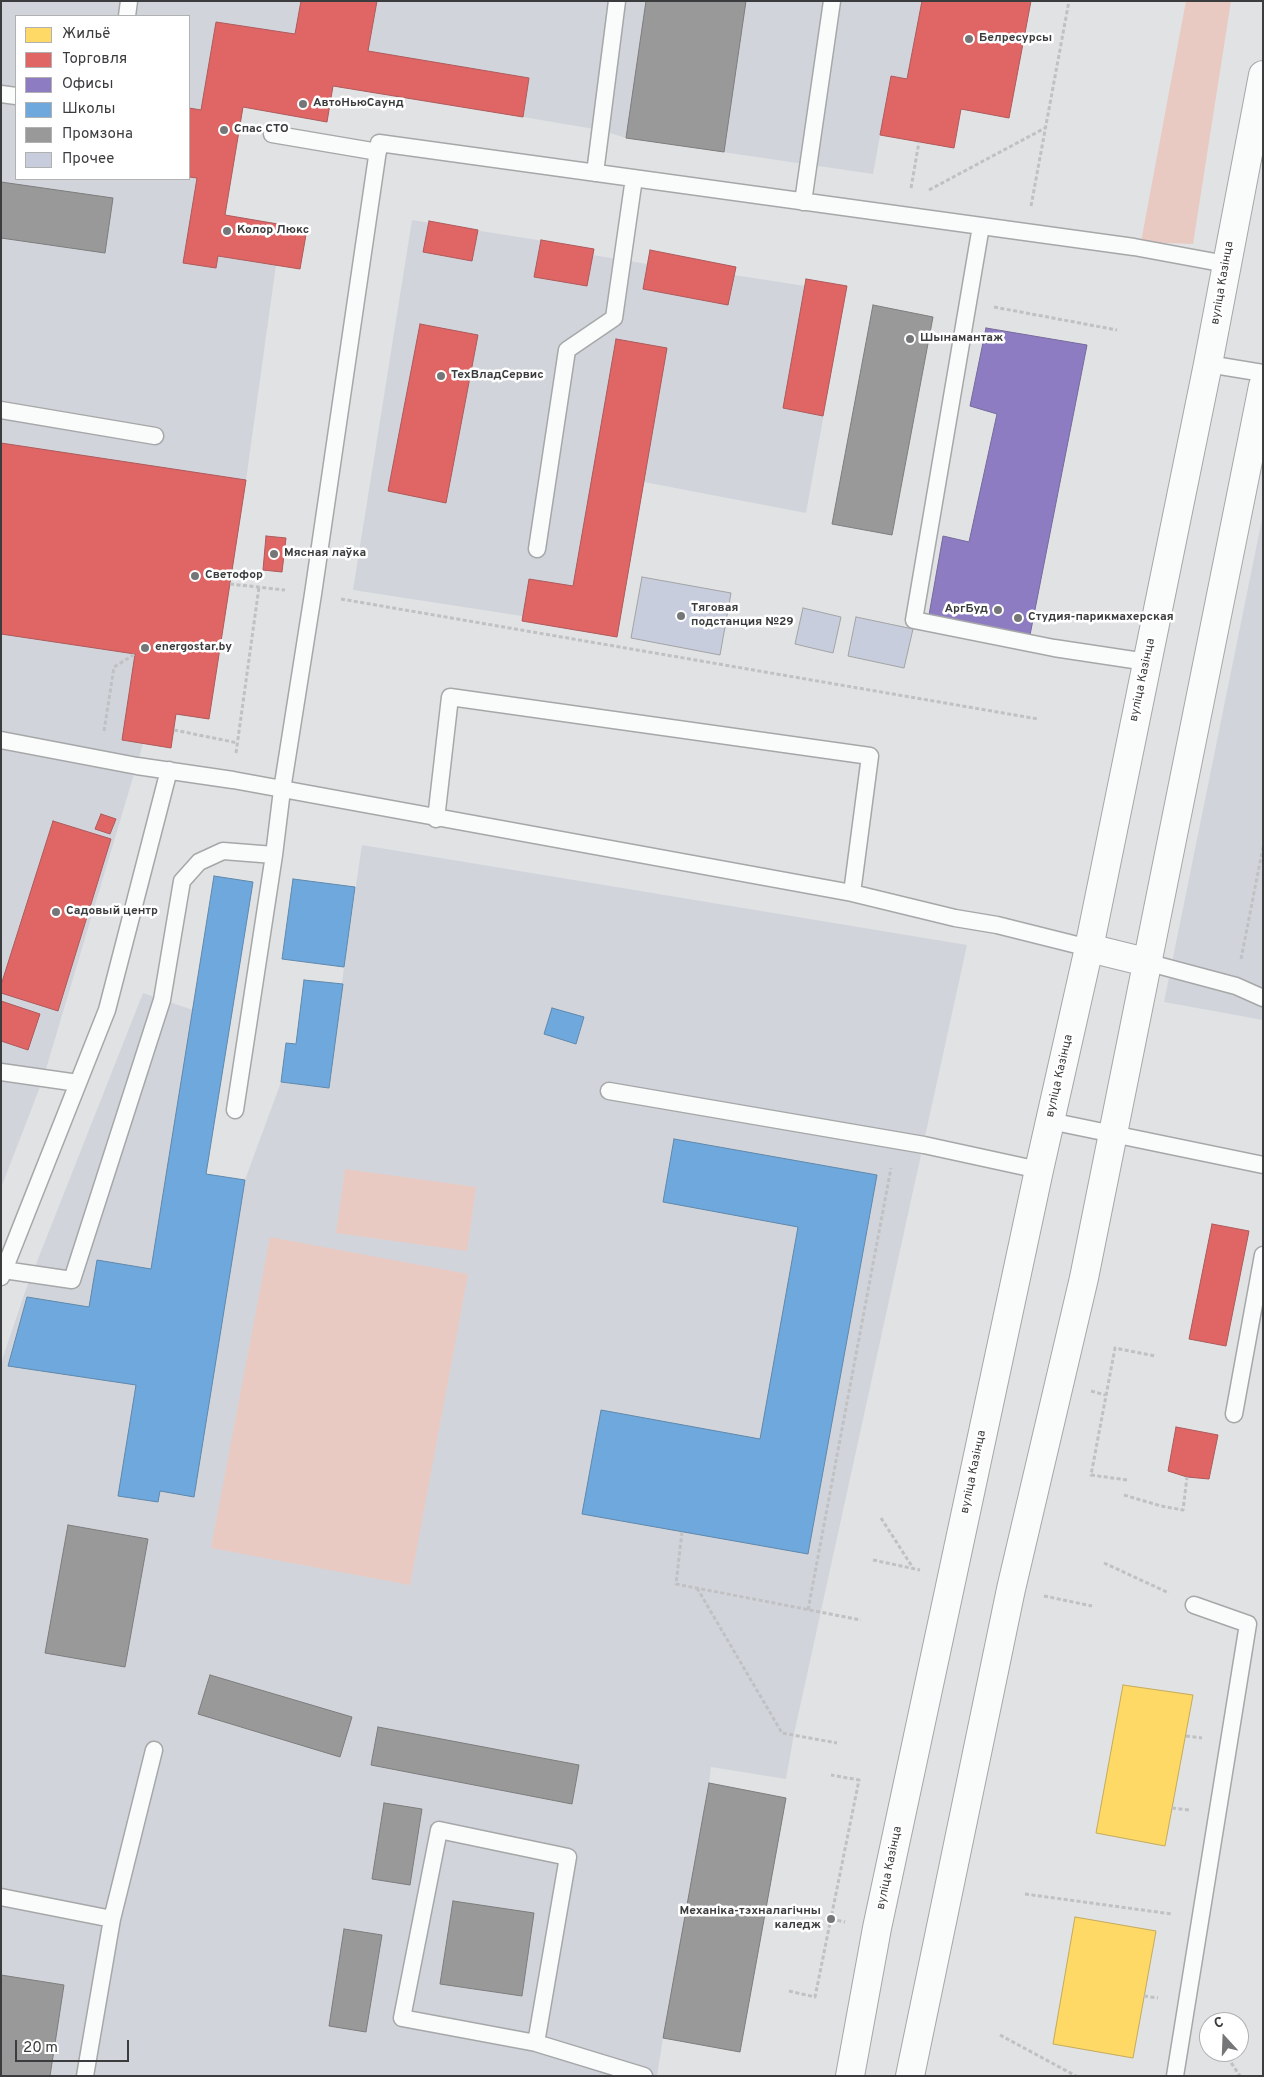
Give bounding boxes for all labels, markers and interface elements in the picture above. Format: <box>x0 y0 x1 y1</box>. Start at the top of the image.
legend <box>15 15 190 180</box>
text: Жильё <box>62 25 110 44</box>
place label: Белресурсы <box>979 32 1052 46</box>
marker: Белресурсы <box>963 33 975 45</box>
text: Торговля <box>62 50 127 69</box>
text: Офисы <box>62 75 113 94</box>
place label: АвтоНьюСаунд <box>313 97 404 111</box>
marker: АвтоНьюСаунд <box>297 98 309 110</box>
text: Школы <box>62 100 116 119</box>
place label: Спас СТО <box>234 123 289 137</box>
marker: Спас СТО <box>218 124 230 136</box>
text: Промзона <box>62 125 133 144</box>
text: Прочее <box>62 150 114 169</box>
place label: Колор Люкс <box>237 224 309 238</box>
marker: Колор Люкс <box>221 225 233 237</box>
street label: вуліца Казінца <box>1209 240 1237 326</box>
place label: Шынамантаж <box>920 332 1003 346</box>
marker: Шынамантаж <box>904 333 916 345</box>
place label: ТехВладСервис <box>451 369 544 383</box>
marker: ТехВладСервис <box>435 370 447 382</box>
place label: Мясная лаўка <box>284 547 366 561</box>
marker: Мясная лаўка <box>268 548 280 560</box>
place label: Светофор <box>205 569 263 583</box>
marker: Светофор <box>189 570 201 582</box>
place label: Тяговая подстанция №29 <box>691 602 794 630</box>
place label: АргБуд <box>944 603 988 617</box>
marker: АргБуд <box>992 604 1004 616</box>
marker: Тяговая подстанция №29 <box>675 610 687 622</box>
place label: Студия-парикмахерская <box>1028 611 1174 625</box>
marker: Студия-парикмахерская <box>1012 612 1024 624</box>
street label: вуліца Казінца <box>1127 637 1159 723</box>
place label: energostar.by <box>155 641 232 655</box>
marker: energostar.by <box>139 642 151 654</box>
place label: Садовый центр <box>66 905 158 919</box>
marker: Садовый центр <box>50 906 62 918</box>
street label: вуліца Казінца <box>1043 1033 1077 1119</box>
street label: вуліца Казінца <box>958 1429 990 1515</box>
street label: вуліца Казінца <box>874 1825 906 1911</box>
place label: Механіка-тэхналагічны каледж <box>679 1905 821 1933</box>
marker: Механіка-тэхналагічны каледж <box>825 1913 837 1925</box>
north arrow <box>1199 2012 1249 2062</box>
text: С <box>1212 2014 1226 2033</box>
scale bar <box>18 2030 131 2062</box>
text: 20 m <box>23 2039 58 2058</box>

